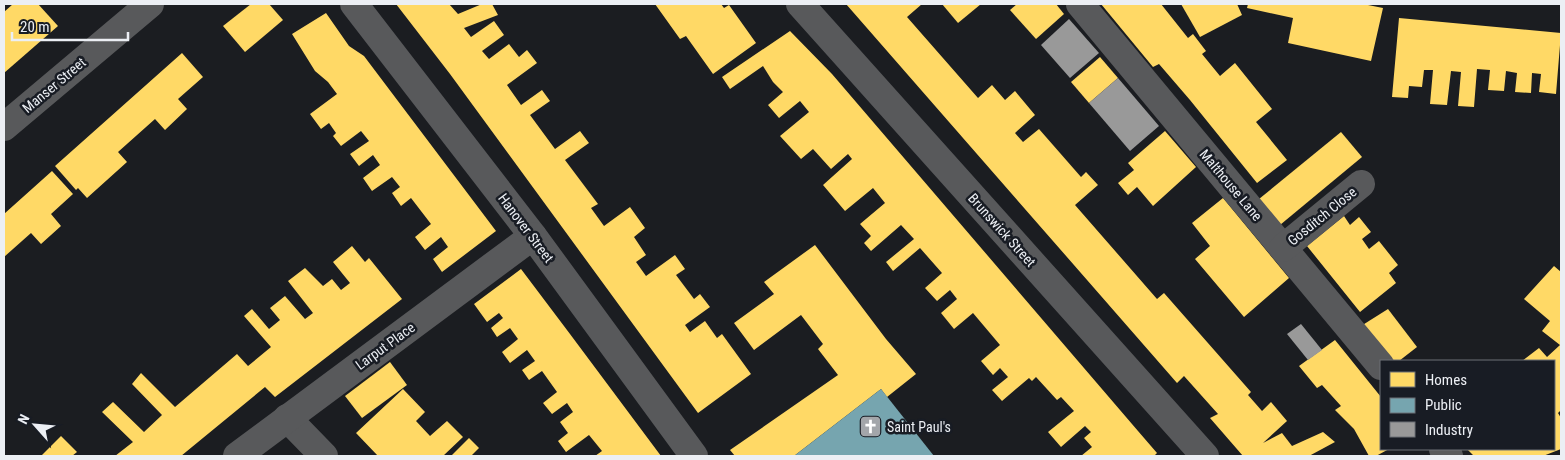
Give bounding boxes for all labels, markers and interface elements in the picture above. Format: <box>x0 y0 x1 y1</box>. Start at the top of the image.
scale bar <box>12 10 129 42</box>
text: 20 m <box>20 18 50 36</box>
street label: Manser Street <box>19 54 89 116</box>
street label: Malthouse Lane <box>1197 146 1266 224</box>
street label: Gosditch Close <box>1284 183 1360 249</box>
street label: Brunswick Street <box>965 190 1039 270</box>
street label: Hanover Street <box>495 191 557 265</box>
street label: Larput Place <box>352 319 418 373</box>
legend <box>1380 360 1555 450</box>
text: Homes <box>1425 371 1467 389</box>
text: Public <box>1425 396 1462 414</box>
north arrow <box>10 400 60 450</box>
text: N <box>14 412 32 427</box>
church icon: Saint Paul's <box>859 415 883 439</box>
place label: Saint Paul's <box>887 419 951 435</box>
text: Industry <box>1425 421 1473 439</box>

